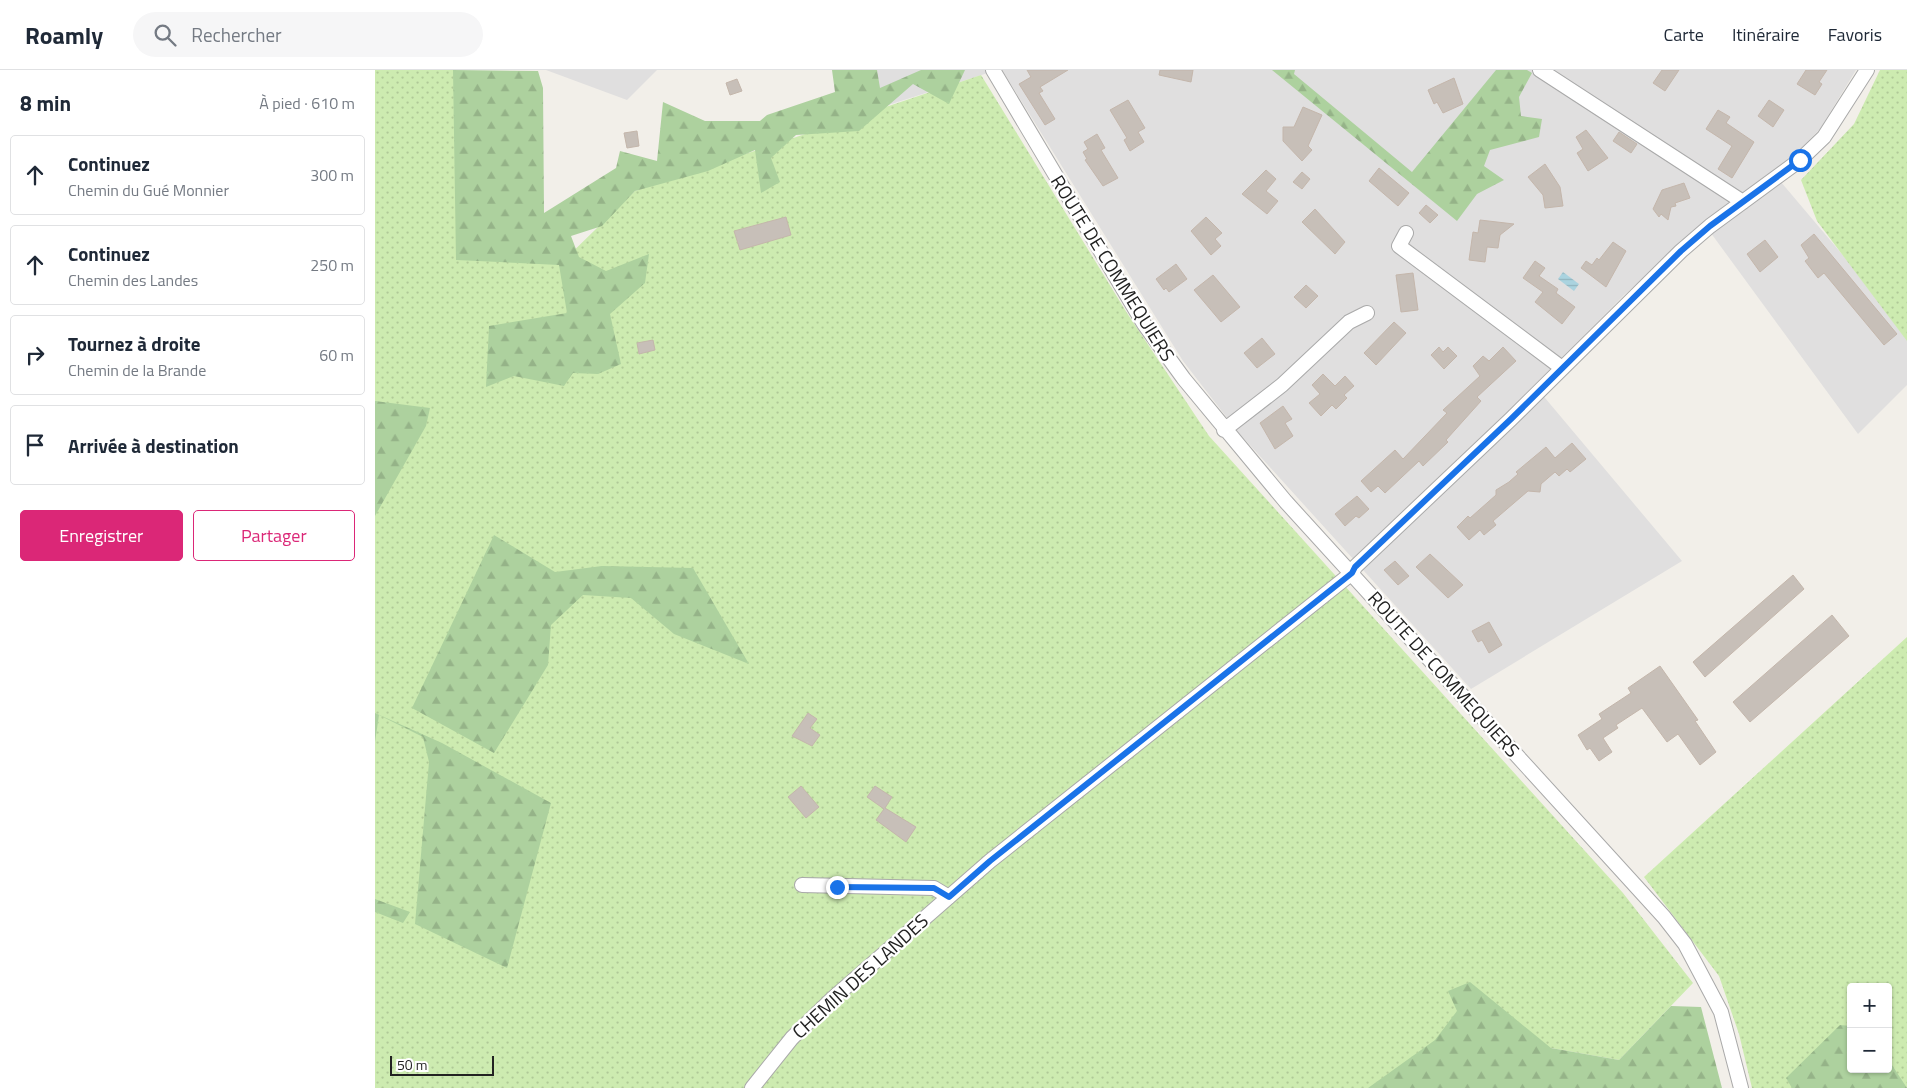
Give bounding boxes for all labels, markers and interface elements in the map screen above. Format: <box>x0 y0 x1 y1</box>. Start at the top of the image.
search box <box>133 12 483 57</box>
text: Roamly <box>25 17 103 53</box>
text: Rechercher <box>191 20 282 49</box>
icon: search <box>151 21 179 49</box>
text: Carte <box>1663 21 1704 48</box>
text: Itinéraire <box>1732 21 1800 48</box>
text: Favoris <box>1828 21 1882 48</box>
text: 8 min <box>20 87 71 119</box>
text: À pied · 610 m <box>259 91 355 115</box>
text: Continuez <box>68 149 150 178</box>
route start <box>1789 149 1812 172</box>
icon: ahead <box>21 161 49 189</box>
text: 300 m <box>310 163 354 187</box>
street label: ROUTE DE COMMEQUIERS <box>1044 169 1183 367</box>
text: Chemin du Gué Monnier <box>68 178 229 202</box>
text: Continuez <box>68 239 150 268</box>
icon: ahead <box>21 251 49 279</box>
text: 250 m <box>310 253 354 277</box>
text: Chemin des Landes <box>68 268 198 292</box>
text: Tournez à droite <box>68 329 200 358</box>
icon: right <box>21 341 49 369</box>
text: 60 m <box>319 343 354 367</box>
text: Chemin de la Brande <box>68 358 206 382</box>
icon: arrive <box>21 431 49 459</box>
text: Arrivée à destination <box>68 431 239 460</box>
button: Enregistrer <box>20 510 183 561</box>
button: Partager <box>193 510 355 561</box>
street label: ROUTE DE COMMEQUIERS <box>1362 584 1527 763</box>
route end <box>826 876 849 899</box>
street label: CHEMIN DES LANDES <box>785 906 934 1045</box>
map controls <box>1847 983 1892 1073</box>
button: + <box>1847 983 1892 1028</box>
button: − <box>1847 1028 1892 1073</box>
scale bar <box>390 1053 494 1076</box>
text: 50 m <box>397 1054 427 1075</box>

